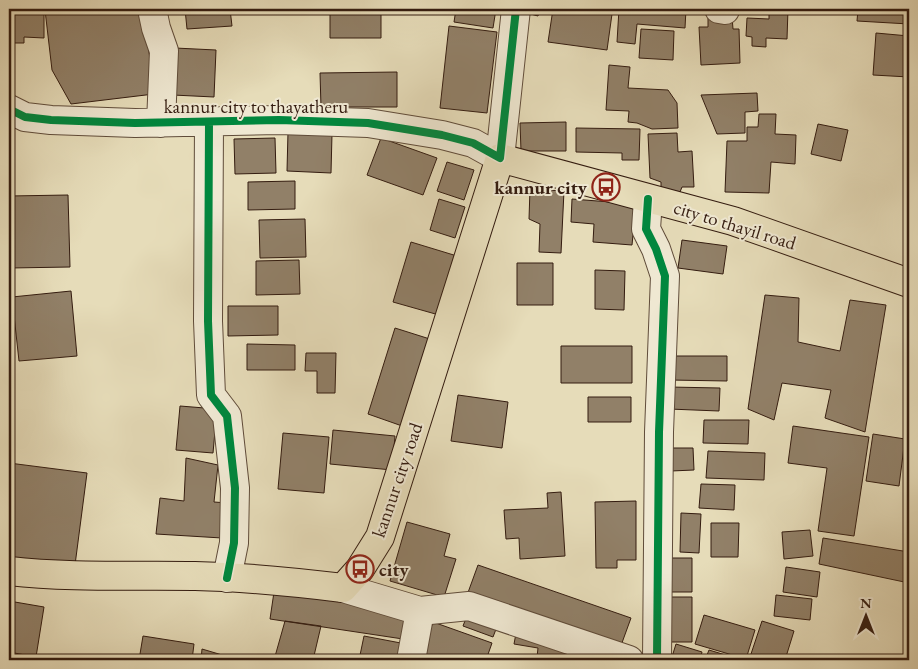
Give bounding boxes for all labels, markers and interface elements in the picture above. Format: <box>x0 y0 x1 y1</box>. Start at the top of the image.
street label: kannur city to thayatheru <box>164 94 348 119</box>
bus stop icon: kannur city <box>591 172 621 202</box>
place label: kannur city <box>494 175 588 200</box>
street label: city to thayil road <box>671 195 800 256</box>
street label: kannur city road <box>366 419 428 541</box>
bus stop icon: city <box>345 554 375 584</box>
place label: city <box>379 557 410 582</box>
north arrow <box>840 592 890 642</box>
text: N <box>860 594 872 612</box>

